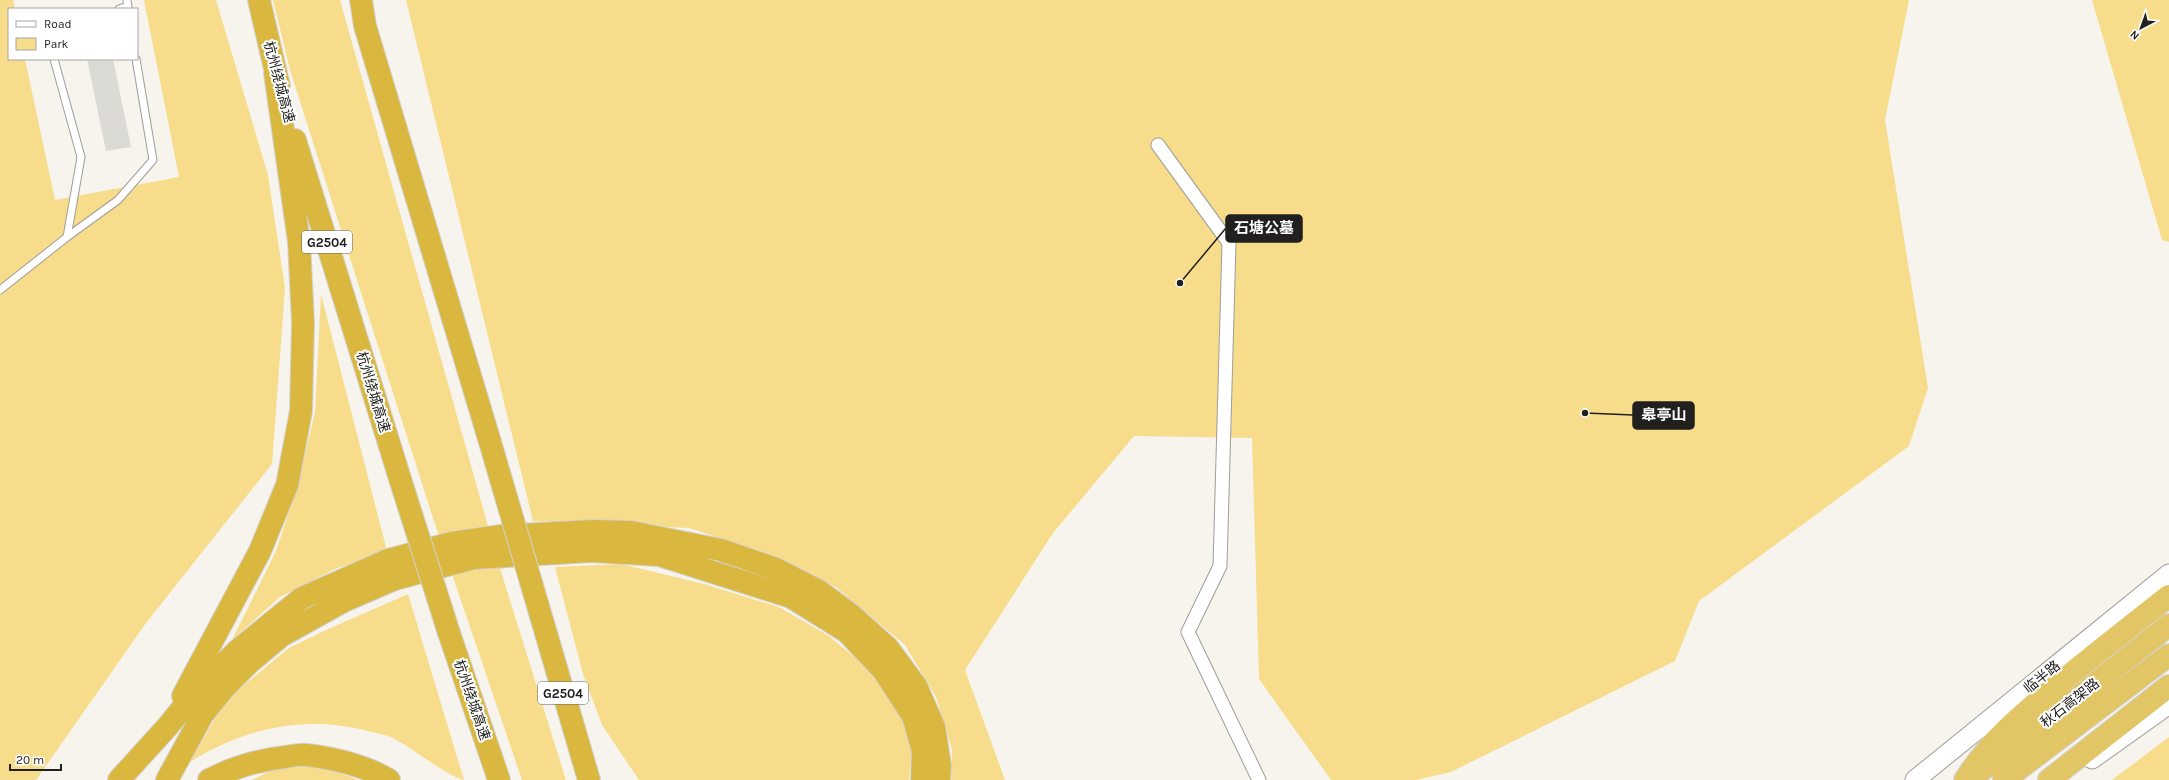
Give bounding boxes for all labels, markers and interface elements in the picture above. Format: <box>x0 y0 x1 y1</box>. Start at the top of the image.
legend <box>8 8 138 60</box>
north arrow <box>2121 8 2161 48</box>
text: Road <box>44 17 72 31</box>
text: N <box>2128 28 2142 43</box>
text: Park <box>44 37 69 51</box>
street label: 杭州绕城高速 <box>260 39 298 125</box>
callout: 石塘公墓 <box>1226 215 1302 242</box>
text: 石塘公墓 <box>1234 219 1294 237</box>
road number: G2504 <box>302 231 352 253</box>
street label: 杭州绕城高速 <box>353 349 393 435</box>
callout: 皋亭山 <box>1633 402 1694 429</box>
text: 皋亭山 <box>1641 406 1687 424</box>
street label: 临半路 <box>2020 657 2064 697</box>
street label: 杭州绕城高速 <box>450 658 494 742</box>
street label: 秋石高架路 <box>2037 675 2103 731</box>
road number: G2504 <box>538 682 588 704</box>
scale bar <box>10 746 61 772</box>
text: 20 m <box>16 753 44 767</box>

